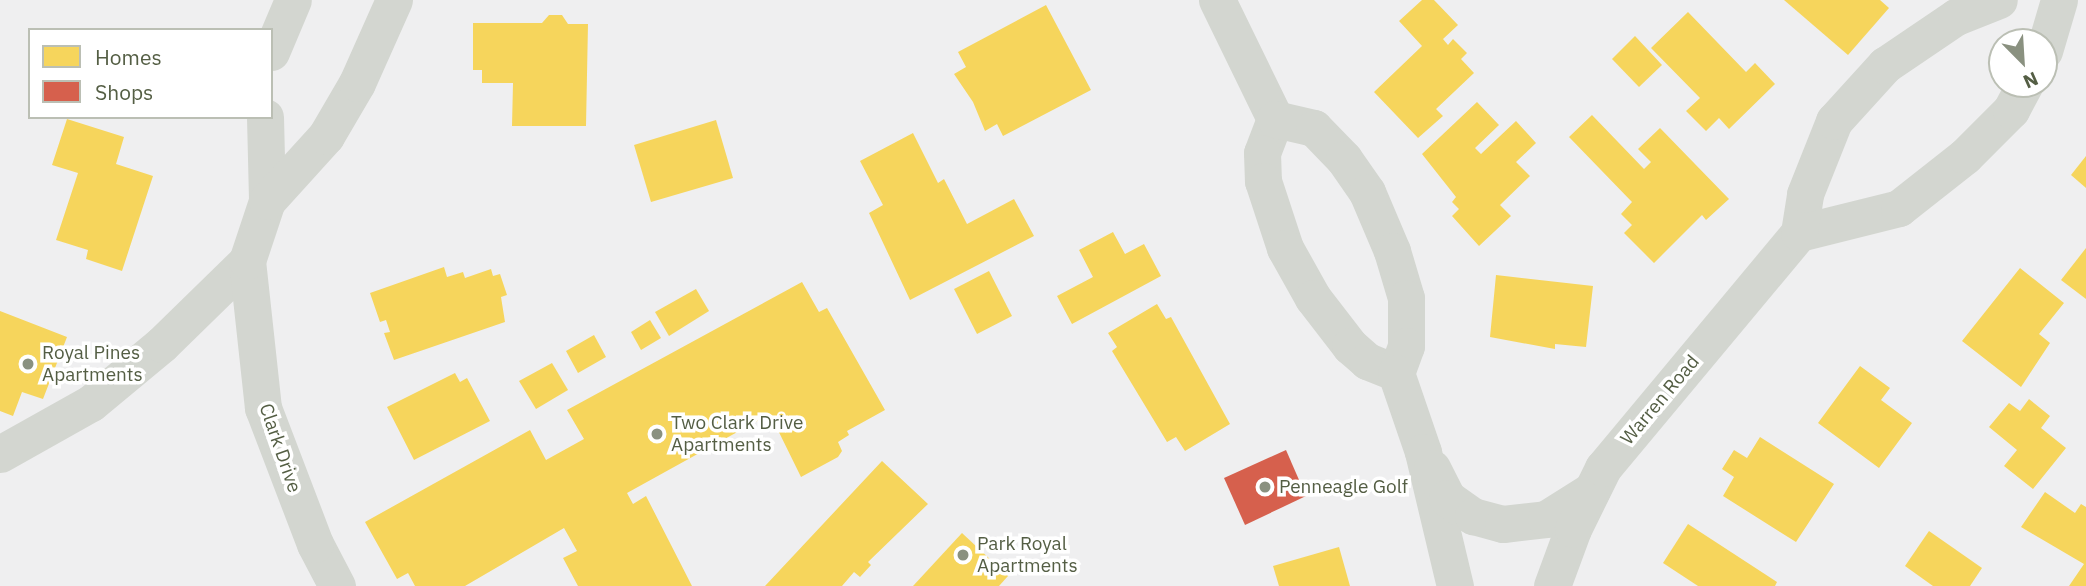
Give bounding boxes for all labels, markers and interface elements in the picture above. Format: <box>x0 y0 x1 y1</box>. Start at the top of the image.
legend <box>28 28 273 119</box>
north arrow <box>1988 28 2058 98</box>
text: Homes <box>95 43 162 71</box>
text: N <box>2020 67 2042 94</box>
text: Shops <box>95 78 153 106</box>
place label: Royal Pines Apartments <box>42 342 143 386</box>
street label: Warren Road <box>1616 350 1704 450</box>
marker: Royal Pines Apartments <box>20 356 36 372</box>
street label: Clark Drive <box>254 400 306 496</box>
place label: Two Clark Drive Apartments <box>671 412 803 456</box>
marker: Two Clark Drive Apartments <box>649 426 665 442</box>
place label: Penneagle Golf <box>1279 476 1408 498</box>
marker: Penneagle Golf <box>1257 479 1273 495</box>
place label: Park Royal Apartments <box>977 533 1078 577</box>
marker: Park Royal Apartments <box>955 547 971 563</box>

